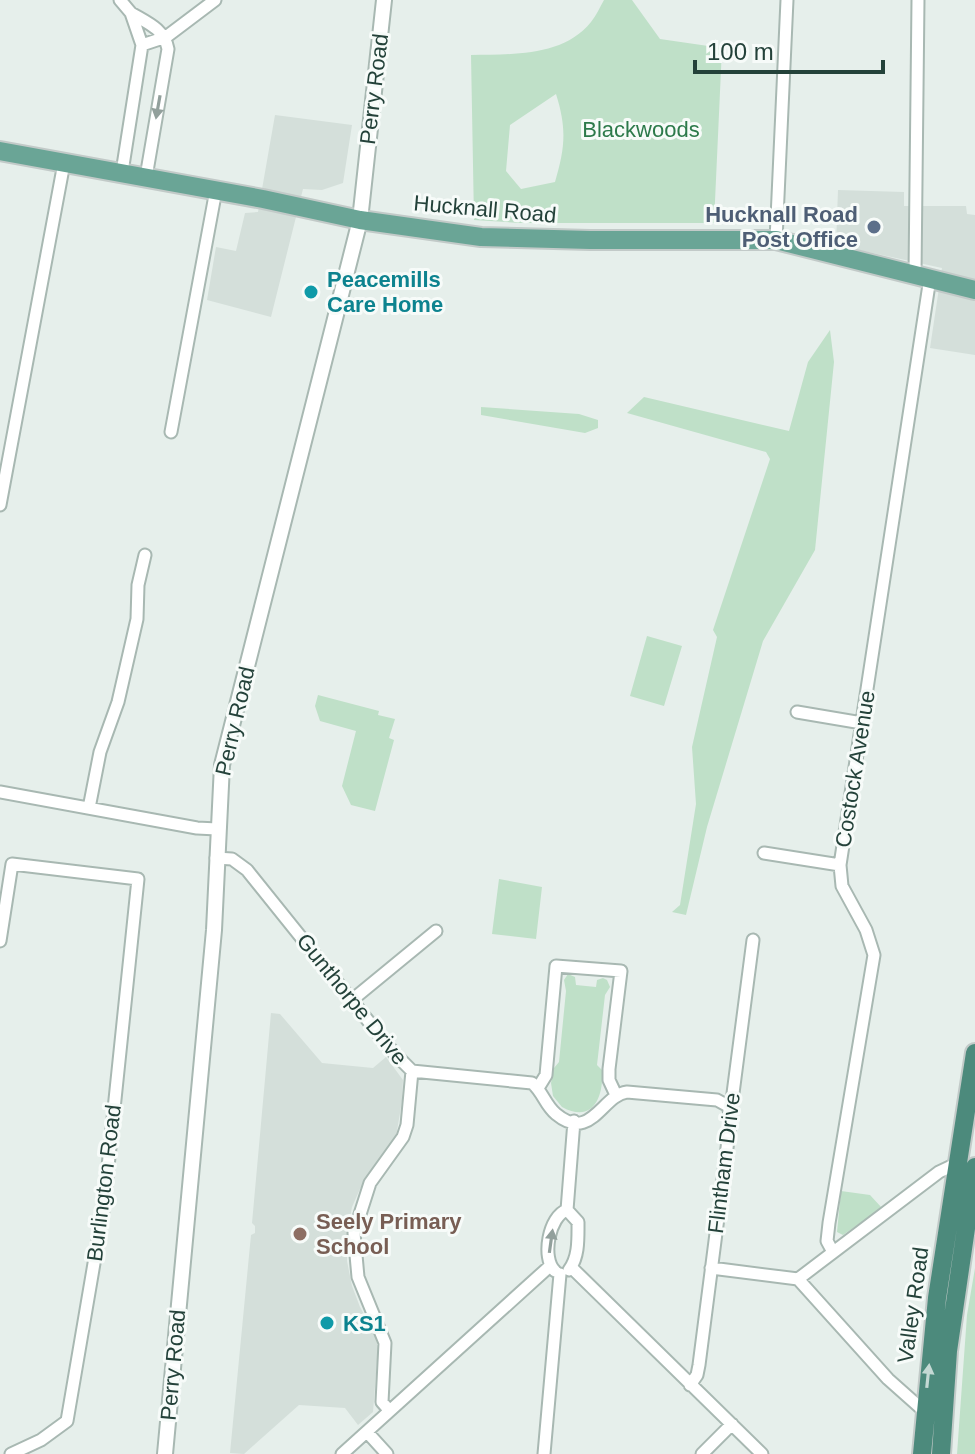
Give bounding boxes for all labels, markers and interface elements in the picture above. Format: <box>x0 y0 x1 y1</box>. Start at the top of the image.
scale bar <box>695 24 883 74</box>
street label: Perry Road <box>355 32 393 146</box>
text: 100 m <box>707 38 774 65</box>
one-way arrow <box>152 95 164 120</box>
park label: Blackwoods <box>582 117 700 142</box>
street label: Hucknall Road <box>413 190 557 228</box>
place label: Hucknall Road Post Office <box>705 202 858 252</box>
marker: Hucknall Road Post Office <box>865 218 883 236</box>
place label: Peacemills Care Home <box>327 267 443 317</box>
marker: Peacemills Care Home <box>302 283 320 301</box>
street label: Perry Road <box>210 664 260 778</box>
street label: Costock Avenue <box>830 689 880 849</box>
street label: Gunthorpe Drive <box>291 928 413 1070</box>
street label: Flintham Drive <box>703 1091 745 1235</box>
street label: Burlington Road <box>82 1103 126 1263</box>
place label: Seely Primary School <box>316 1209 462 1259</box>
marker: Seely Primary School <box>291 1225 309 1243</box>
one-way arrow <box>545 1228 558 1253</box>
street label: Valley Road <box>892 1245 934 1365</box>
street label: Perry Road <box>156 1308 190 1422</box>
place label: KS1 <box>343 1311 386 1336</box>
marker: KS1 <box>318 1314 336 1332</box>
one-way arrow <box>922 1363 935 1388</box>

